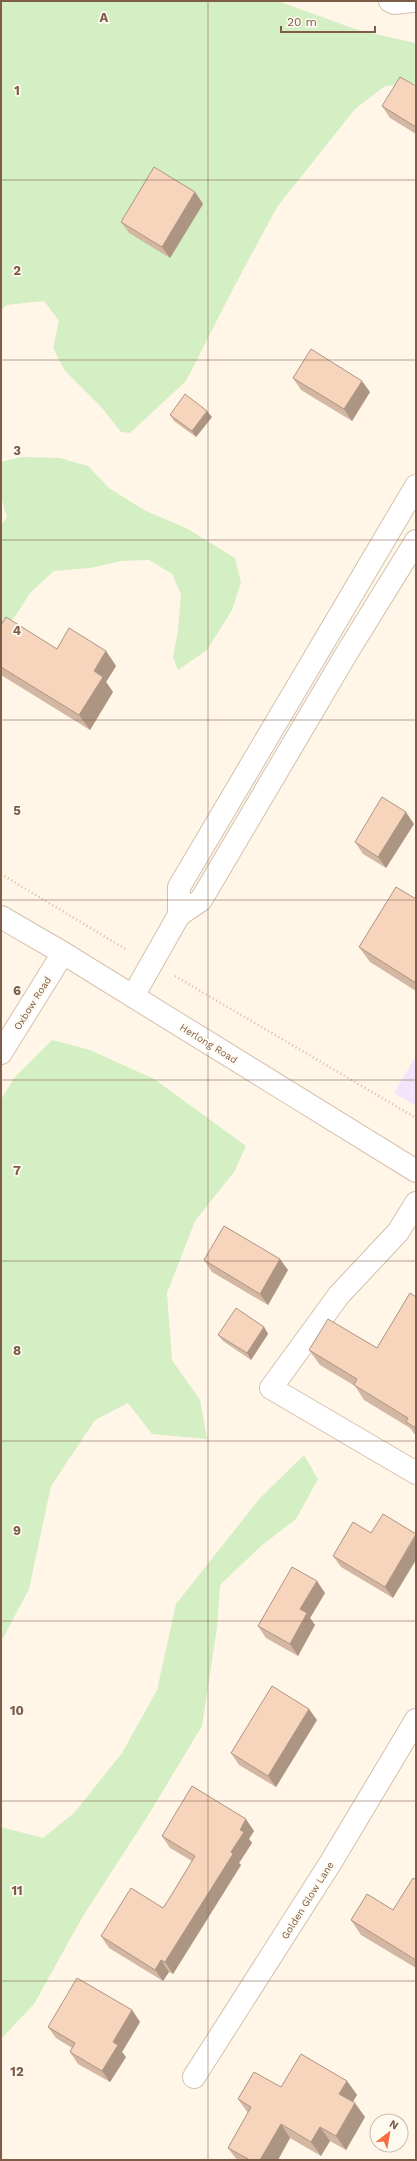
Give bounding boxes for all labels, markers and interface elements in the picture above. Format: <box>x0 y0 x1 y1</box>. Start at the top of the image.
scale bar <box>281 8 375 34</box>
text: A <box>100 10 109 25</box>
text: 20 m <box>287 15 317 29</box>
text: 1 <box>14 83 20 98</box>
text: 2 <box>13 263 21 278</box>
text: 3 <box>13 443 21 458</box>
text: 4 <box>13 623 22 638</box>
text: 5 <box>13 803 21 818</box>
street label: Oxbow Road <box>12 975 53 1032</box>
text: 6 <box>13 983 21 998</box>
street label: Herlong Road <box>178 1021 239 1065</box>
text: 7 <box>13 1163 21 1178</box>
text: 8 <box>13 1343 21 1358</box>
text: 9 <box>13 1523 21 1538</box>
text: 10 <box>10 1703 24 1718</box>
street label: Golden Glow Lane <box>279 1859 336 1941</box>
text: 11 <box>11 1883 23 1898</box>
text: 12 <box>10 2064 24 2079</box>
north arrow <box>369 2113 409 2153</box>
text: N <box>387 2117 401 2133</box>

